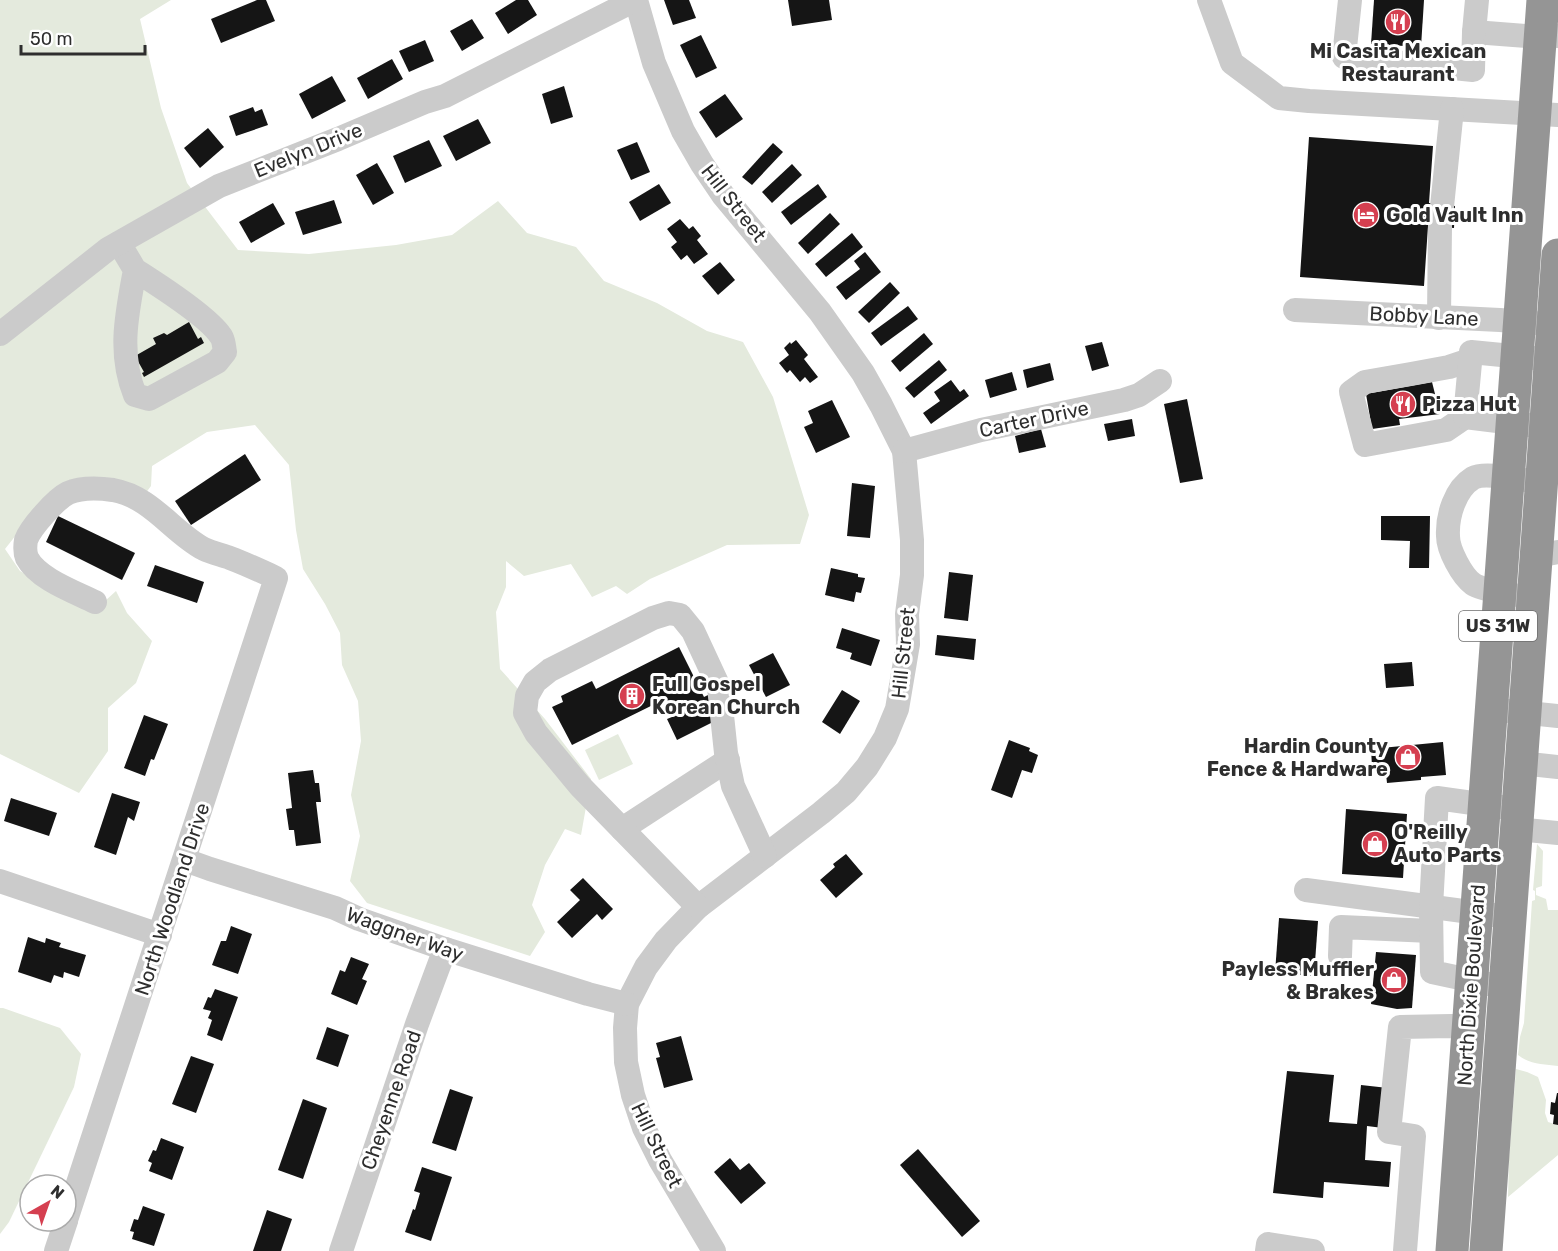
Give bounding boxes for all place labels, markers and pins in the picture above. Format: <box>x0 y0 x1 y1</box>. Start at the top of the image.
restaurant icon: Mi Casita Mexican Restaurant <box>1383 7 1413 37</box>
place label: Mi Casita Mexican Restaurant <box>1310 39 1486 86</box>
hotel icon: Gold Vault Inn <box>1351 200 1381 230</box>
place label: Gold Vault Inn <box>1386 203 1524 227</box>
restaurant icon: Pizza Hut <box>1388 389 1418 419</box>
place label: Pizza Hut <box>1422 392 1516 416</box>
place label: Full Gospel Korean Church <box>652 672 800 719</box>
building icon: Full Gospel Korean Church <box>617 681 647 711</box>
place label: Hardin County Fence & Hardware <box>1207 734 1388 781</box>
shop icon: Hardin County Fence & Hardware <box>1393 742 1423 772</box>
place label: O'Reilly Auto Parts <box>1394 820 1501 867</box>
shop icon: O'Reilly Auto Parts <box>1360 829 1390 859</box>
place label: Payless Muffler & Brakes <box>1222 957 1374 1004</box>
shop icon: Payless Muffler & Brakes <box>1379 965 1409 995</box>

